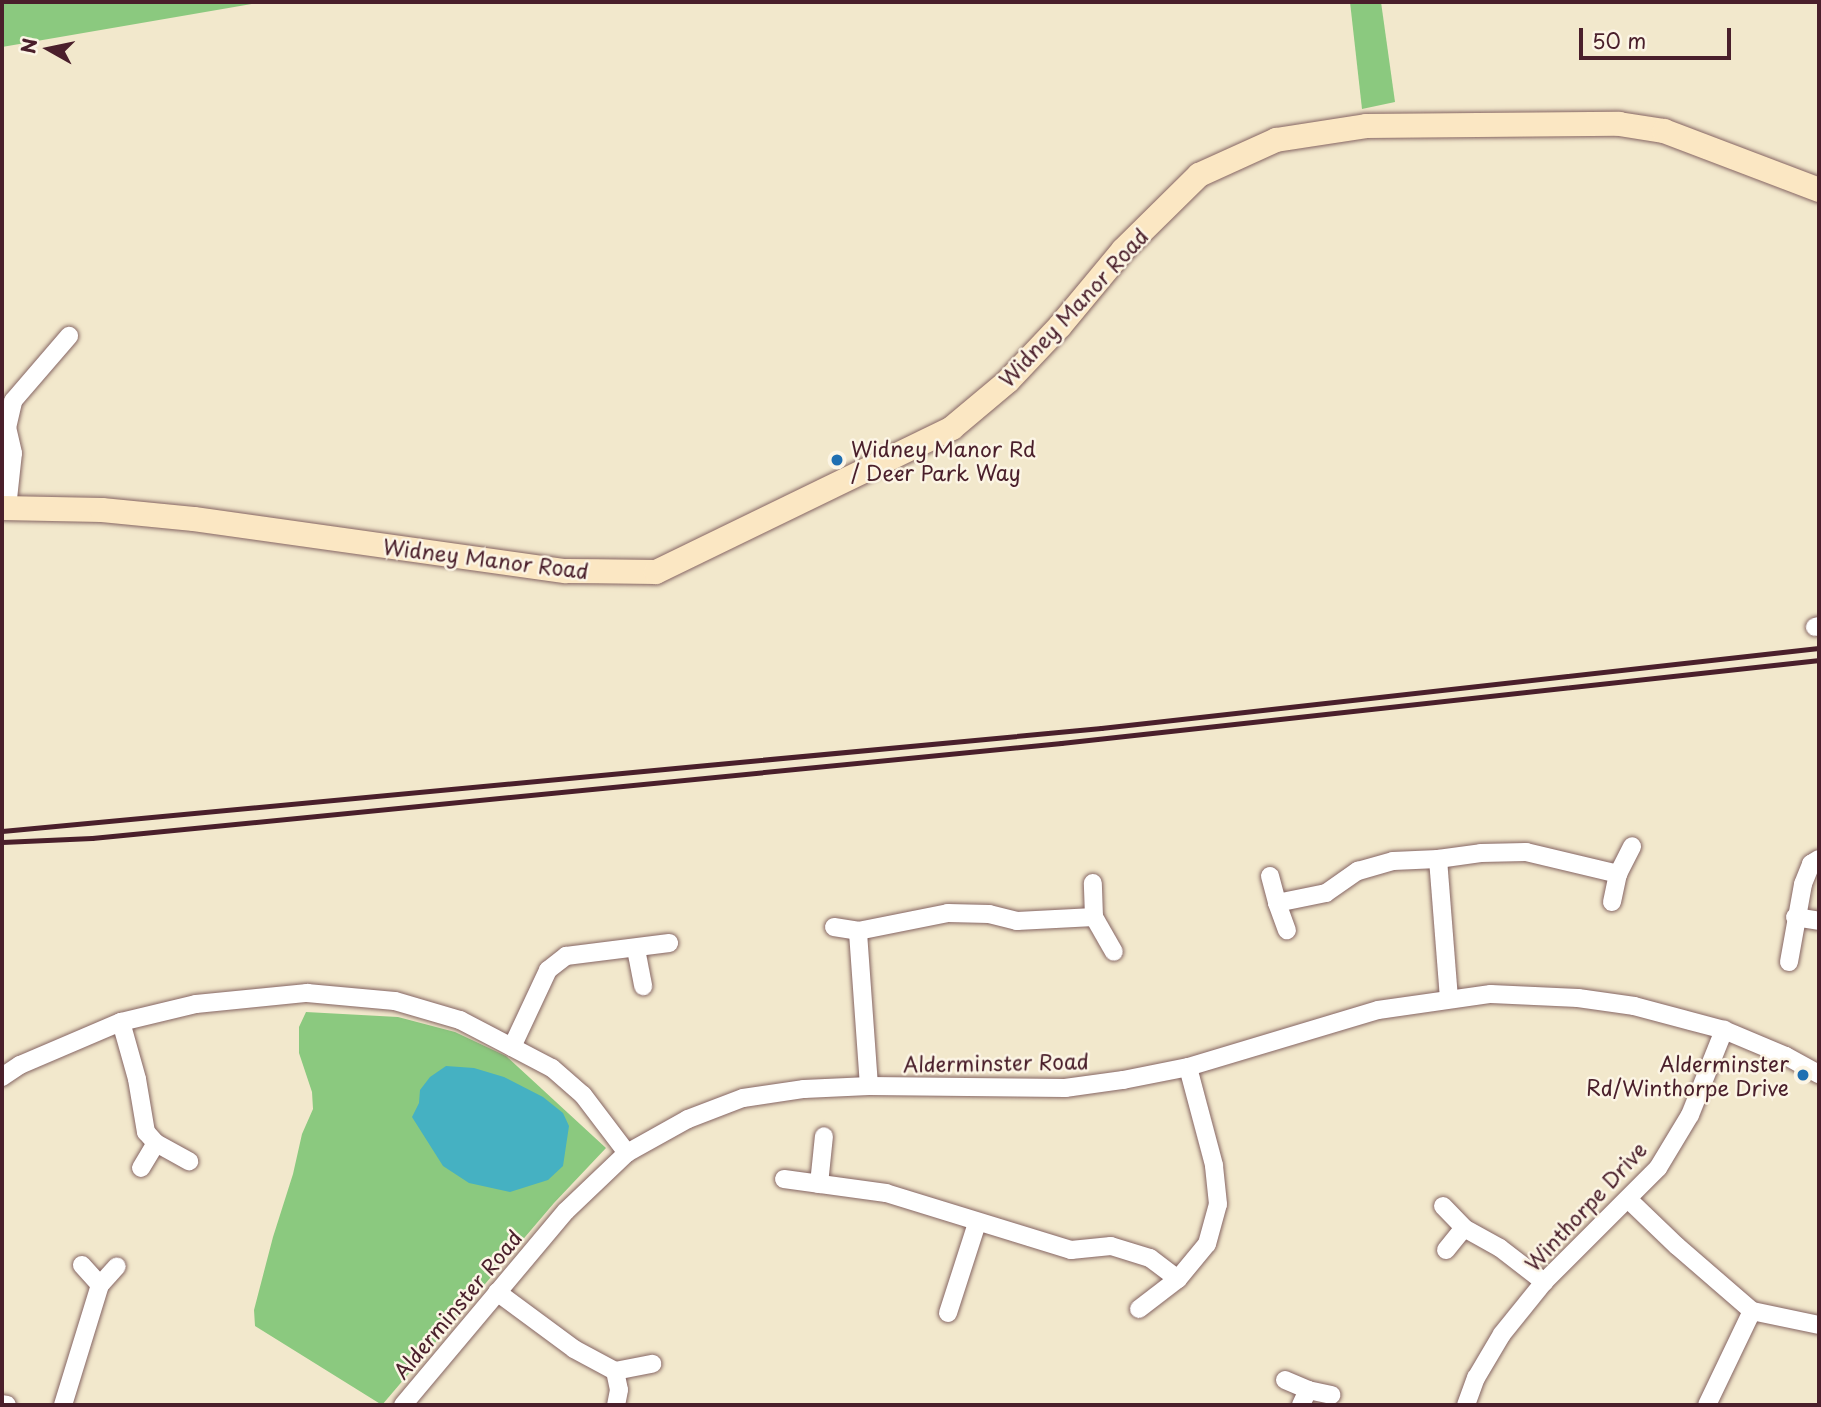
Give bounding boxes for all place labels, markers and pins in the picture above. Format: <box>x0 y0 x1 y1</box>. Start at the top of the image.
place label: Widney Manor Rd / Deer Park Way <box>851 435 1034 485</box>
marker: Widney Manor Rd / Deer Park Way <box>829 452 845 468</box>
place label: Alderminster Rd/Winthorpe Drive <box>1586 1050 1789 1100</box>
marker: Alderminster Rd/Winthorpe Drive <box>1795 1067 1811 1083</box>

